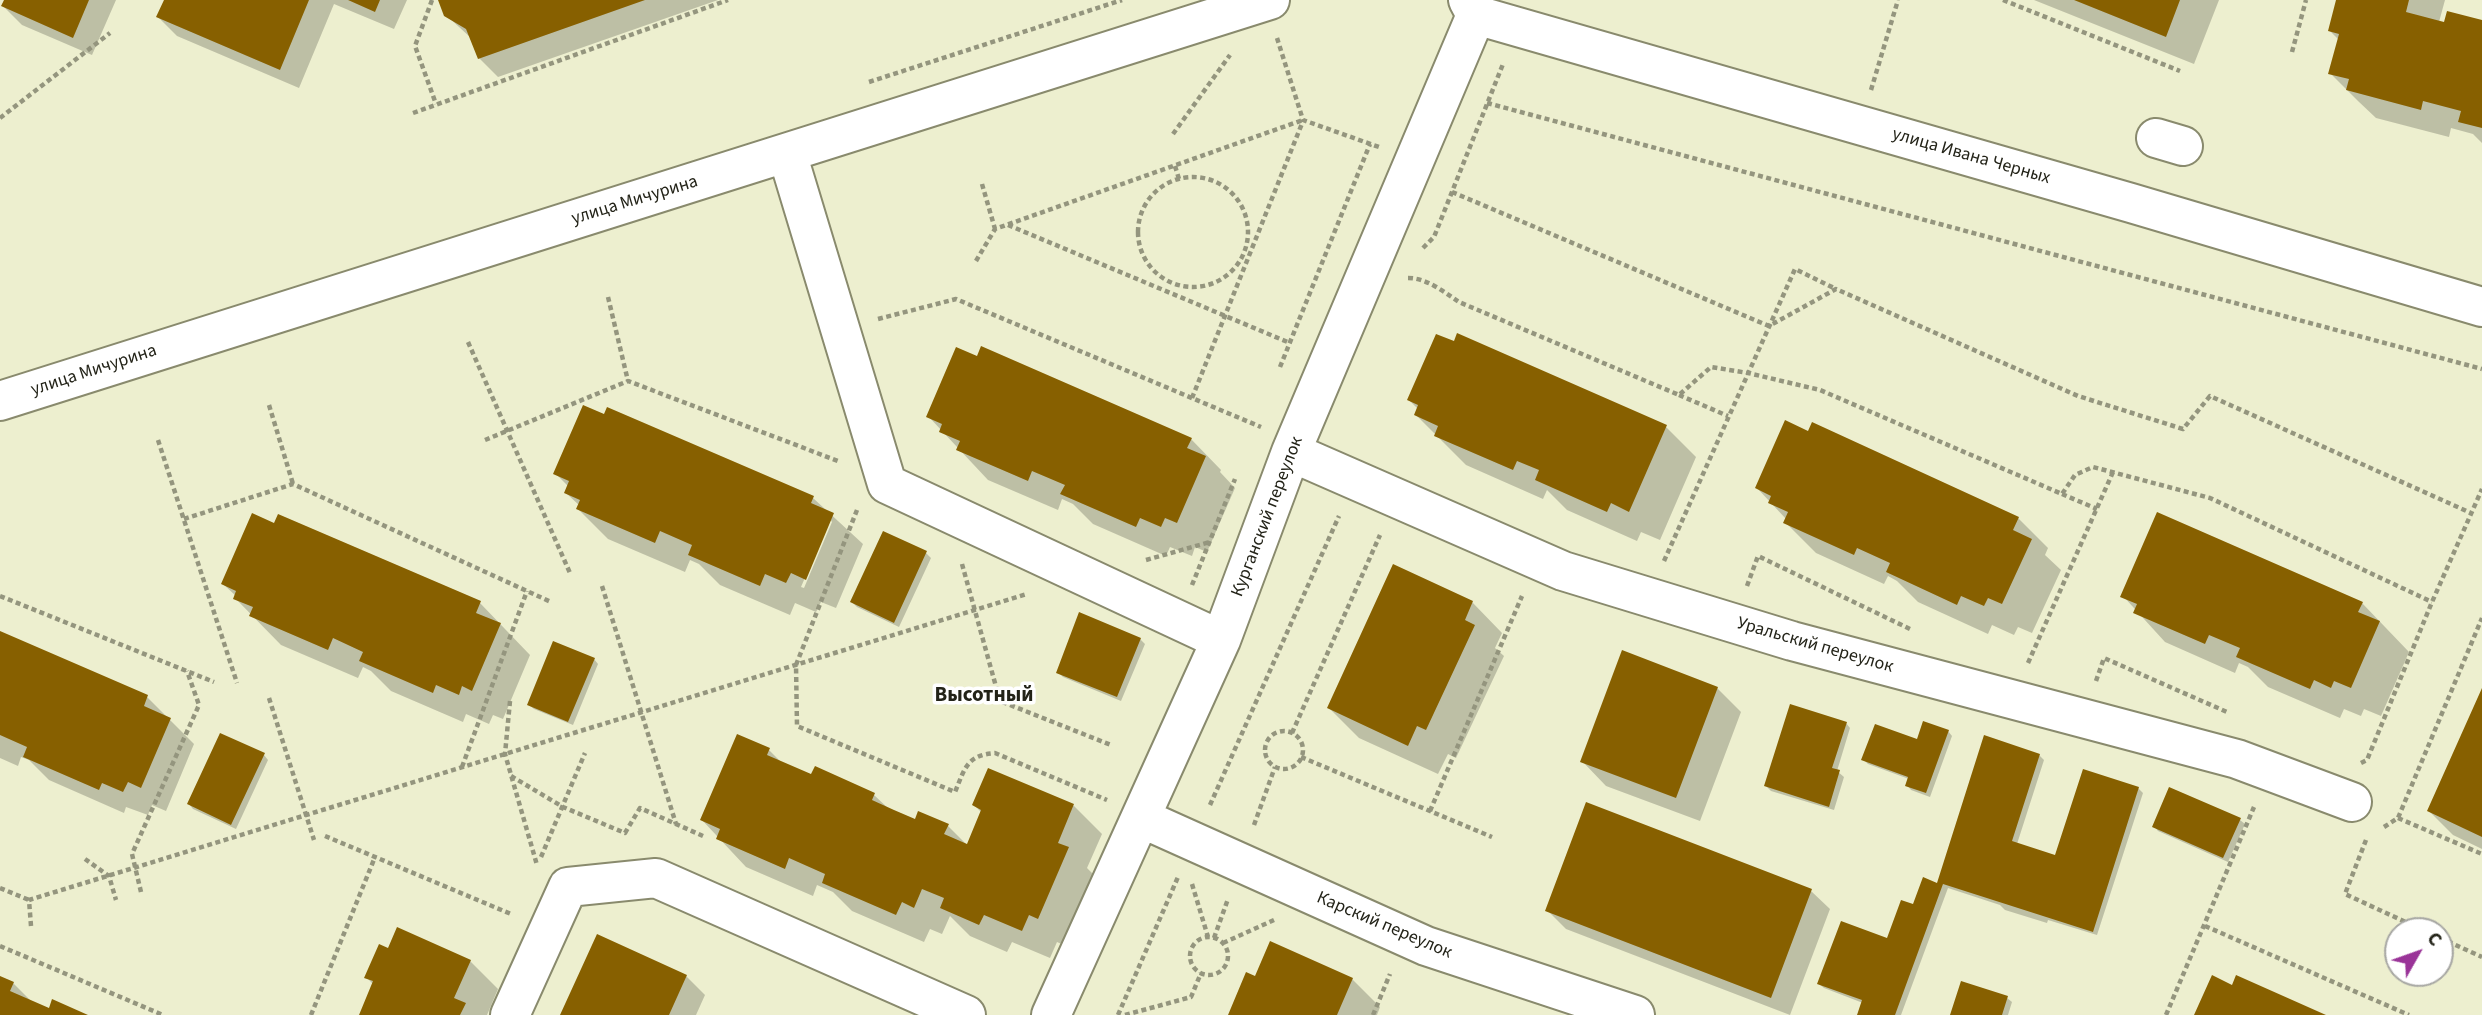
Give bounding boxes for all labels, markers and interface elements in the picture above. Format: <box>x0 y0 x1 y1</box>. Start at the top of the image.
street label: улица Ивана Черных <box>1889 124 2053 190</box>
street label: улица Мичурина <box>569 172 701 230</box>
street label: улица Мичурина <box>28 340 160 402</box>
street label: Курганский переулок <box>1227 434 1309 600</box>
street label: Уральский переулок <box>1734 613 1896 679</box>
district label: Высотный <box>935 683 1033 709</box>
street label: Карский переулок <box>1313 888 1455 964</box>
north arrow <box>2384 917 2454 987</box>
text: С <box>2420 927 2448 952</box>

